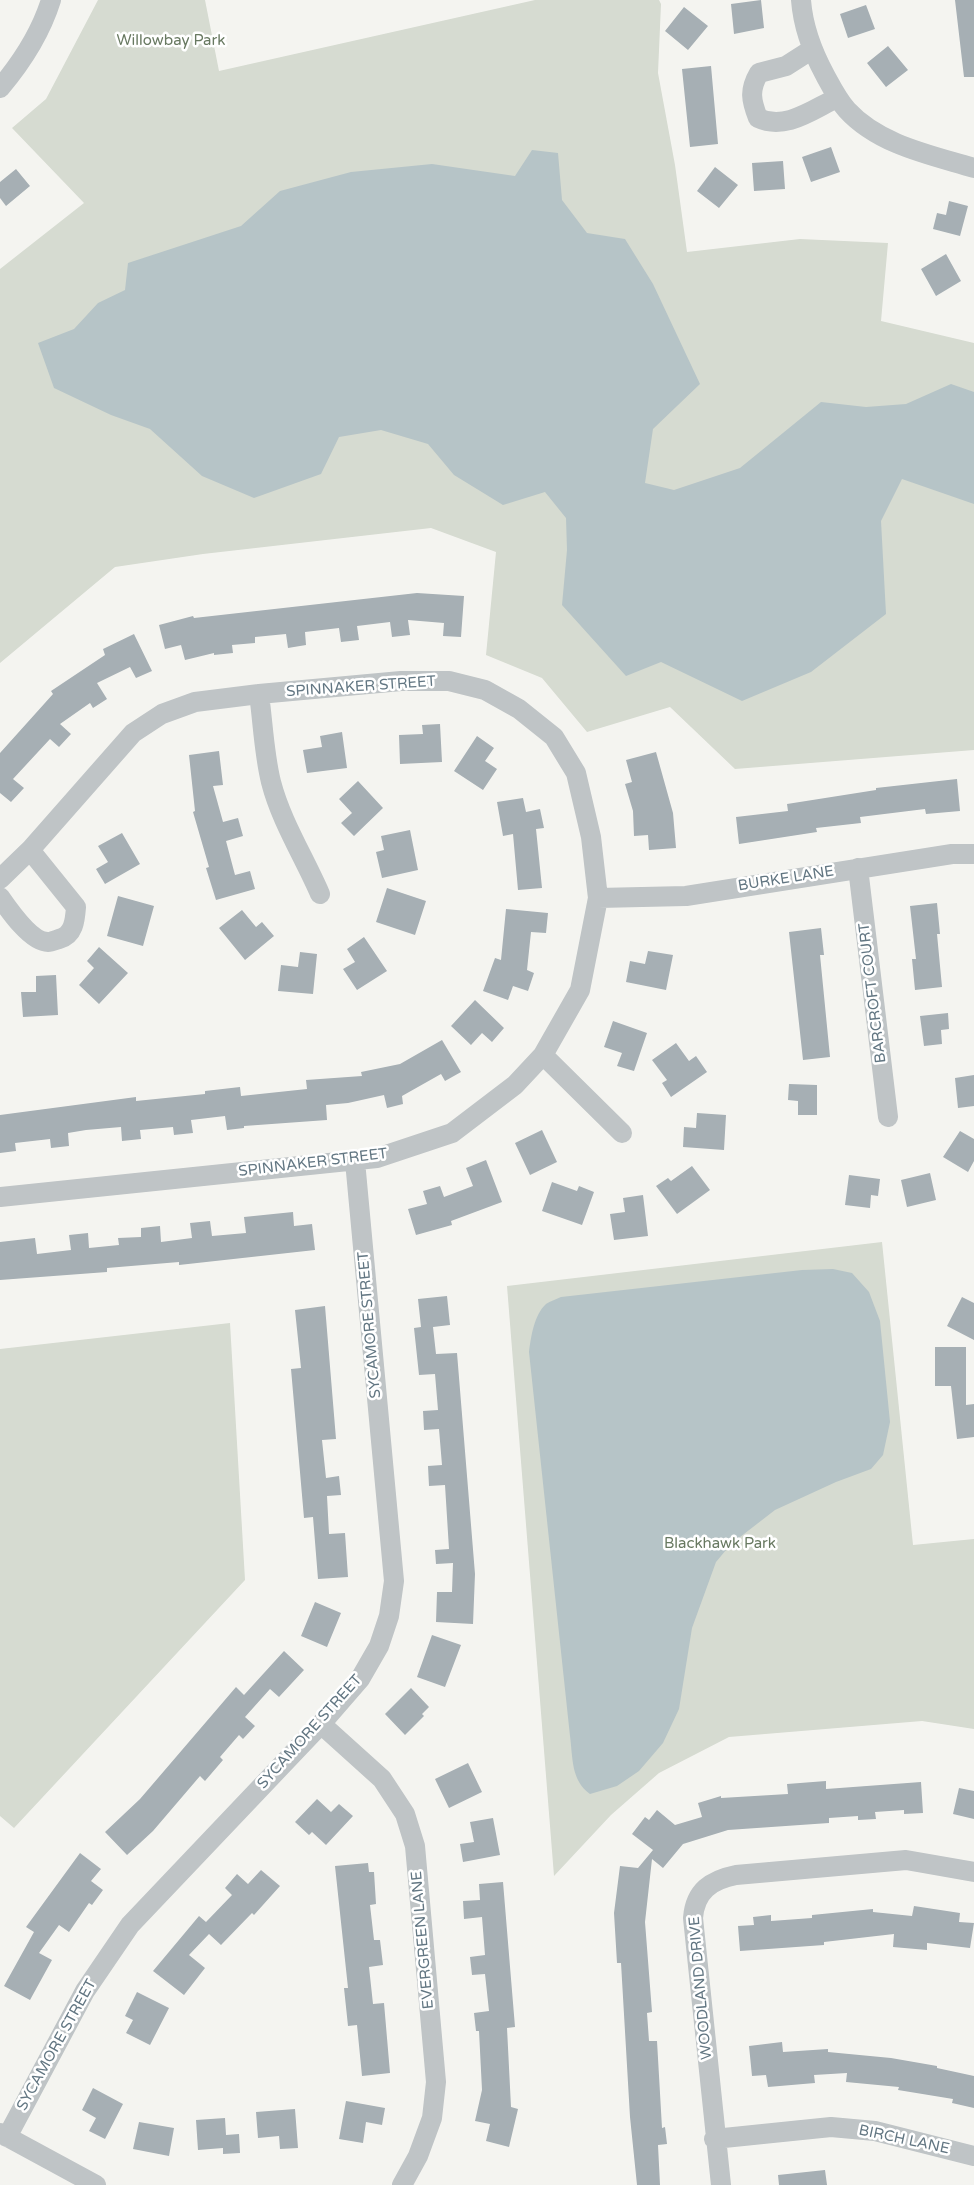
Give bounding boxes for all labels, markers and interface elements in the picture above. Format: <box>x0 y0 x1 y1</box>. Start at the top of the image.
park label: Willowbay Park <box>117 32 225 50</box>
street label: SPINNAKER STREET <box>286 673 436 701</box>
street label: BURKE LANE <box>737 863 835 895</box>
street label: BARCROFT COURT <box>855 922 891 1064</box>
street label: SPINNAKER STREET <box>238 1145 388 1181</box>
street label: SYCAMORE STREET <box>355 1251 385 1399</box>
park label: Blackhawk Park <box>664 1535 776 1553</box>
street label: SYCAMORE STREET <box>254 1671 366 1793</box>
street label: EVERGREEN LANE <box>408 1870 438 2010</box>
street label: WOODLAND DRIVE <box>686 1916 716 2060</box>
street label: SYCAMORE STREET <box>13 1976 101 2114</box>
street label: BIRCH LANE <box>857 2122 951 2158</box>

